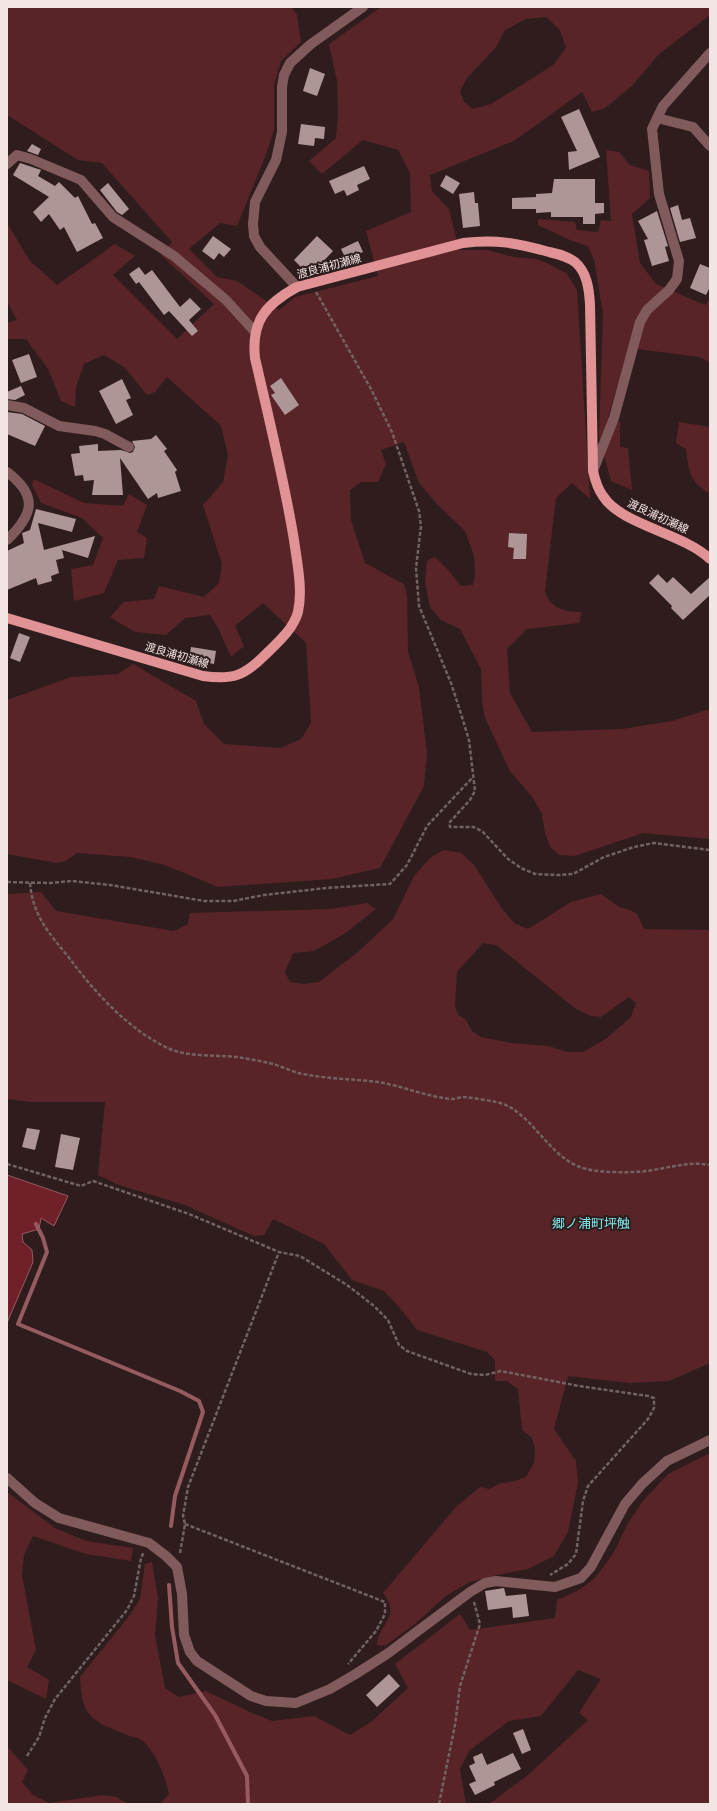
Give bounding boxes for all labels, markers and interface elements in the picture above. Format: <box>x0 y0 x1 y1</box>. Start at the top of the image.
street label: 渡良浦初瀬線 <box>295 251 363 281</box>
street label: 渡良浦初瀬線 <box>625 496 691 536</box>
street label: 渡良浦初瀬線 <box>143 639 211 671</box>
district label: 郷ノ浦町坪触 <box>552 1215 630 1231</box>

